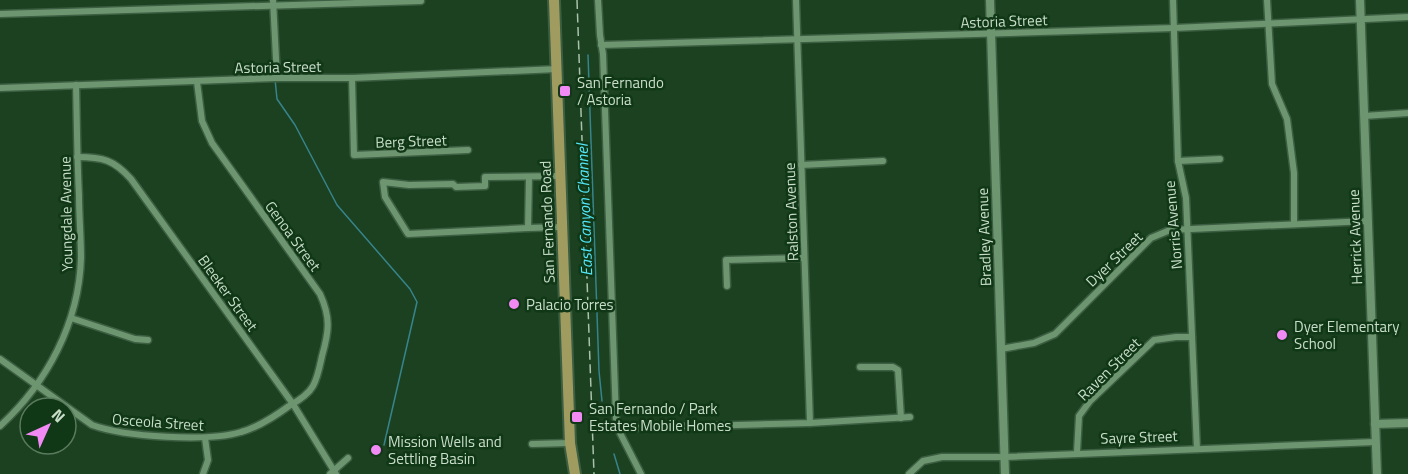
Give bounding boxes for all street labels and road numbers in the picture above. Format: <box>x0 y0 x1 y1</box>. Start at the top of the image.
street label: Astoria Street <box>960 8 1049 34</box>
street label: Astoria Street <box>234 55 322 79</box>
street label: Berg Street <box>375 128 448 154</box>
street label: Youngdale Avenue <box>53 156 79 272</box>
street label: San Fernando Road <box>533 160 561 284</box>
street label: Ralston Avenue <box>778 162 804 262</box>
street label: Norris Avenue <box>1158 180 1188 270</box>
street label: Bradley Avenue <box>971 187 997 287</box>
street label: Herrick Avenue <box>1342 189 1368 285</box>
street label: Genoa Street <box>260 196 327 277</box>
street label: Dyer Street <box>1080 225 1148 292</box>
street label: Bleeker Street <box>192 250 264 337</box>
street label: Raven Street <box>1072 332 1146 406</box>
street label: Osceola Street <box>111 407 205 437</box>
street label: Sayre Street <box>1100 424 1179 450</box>

